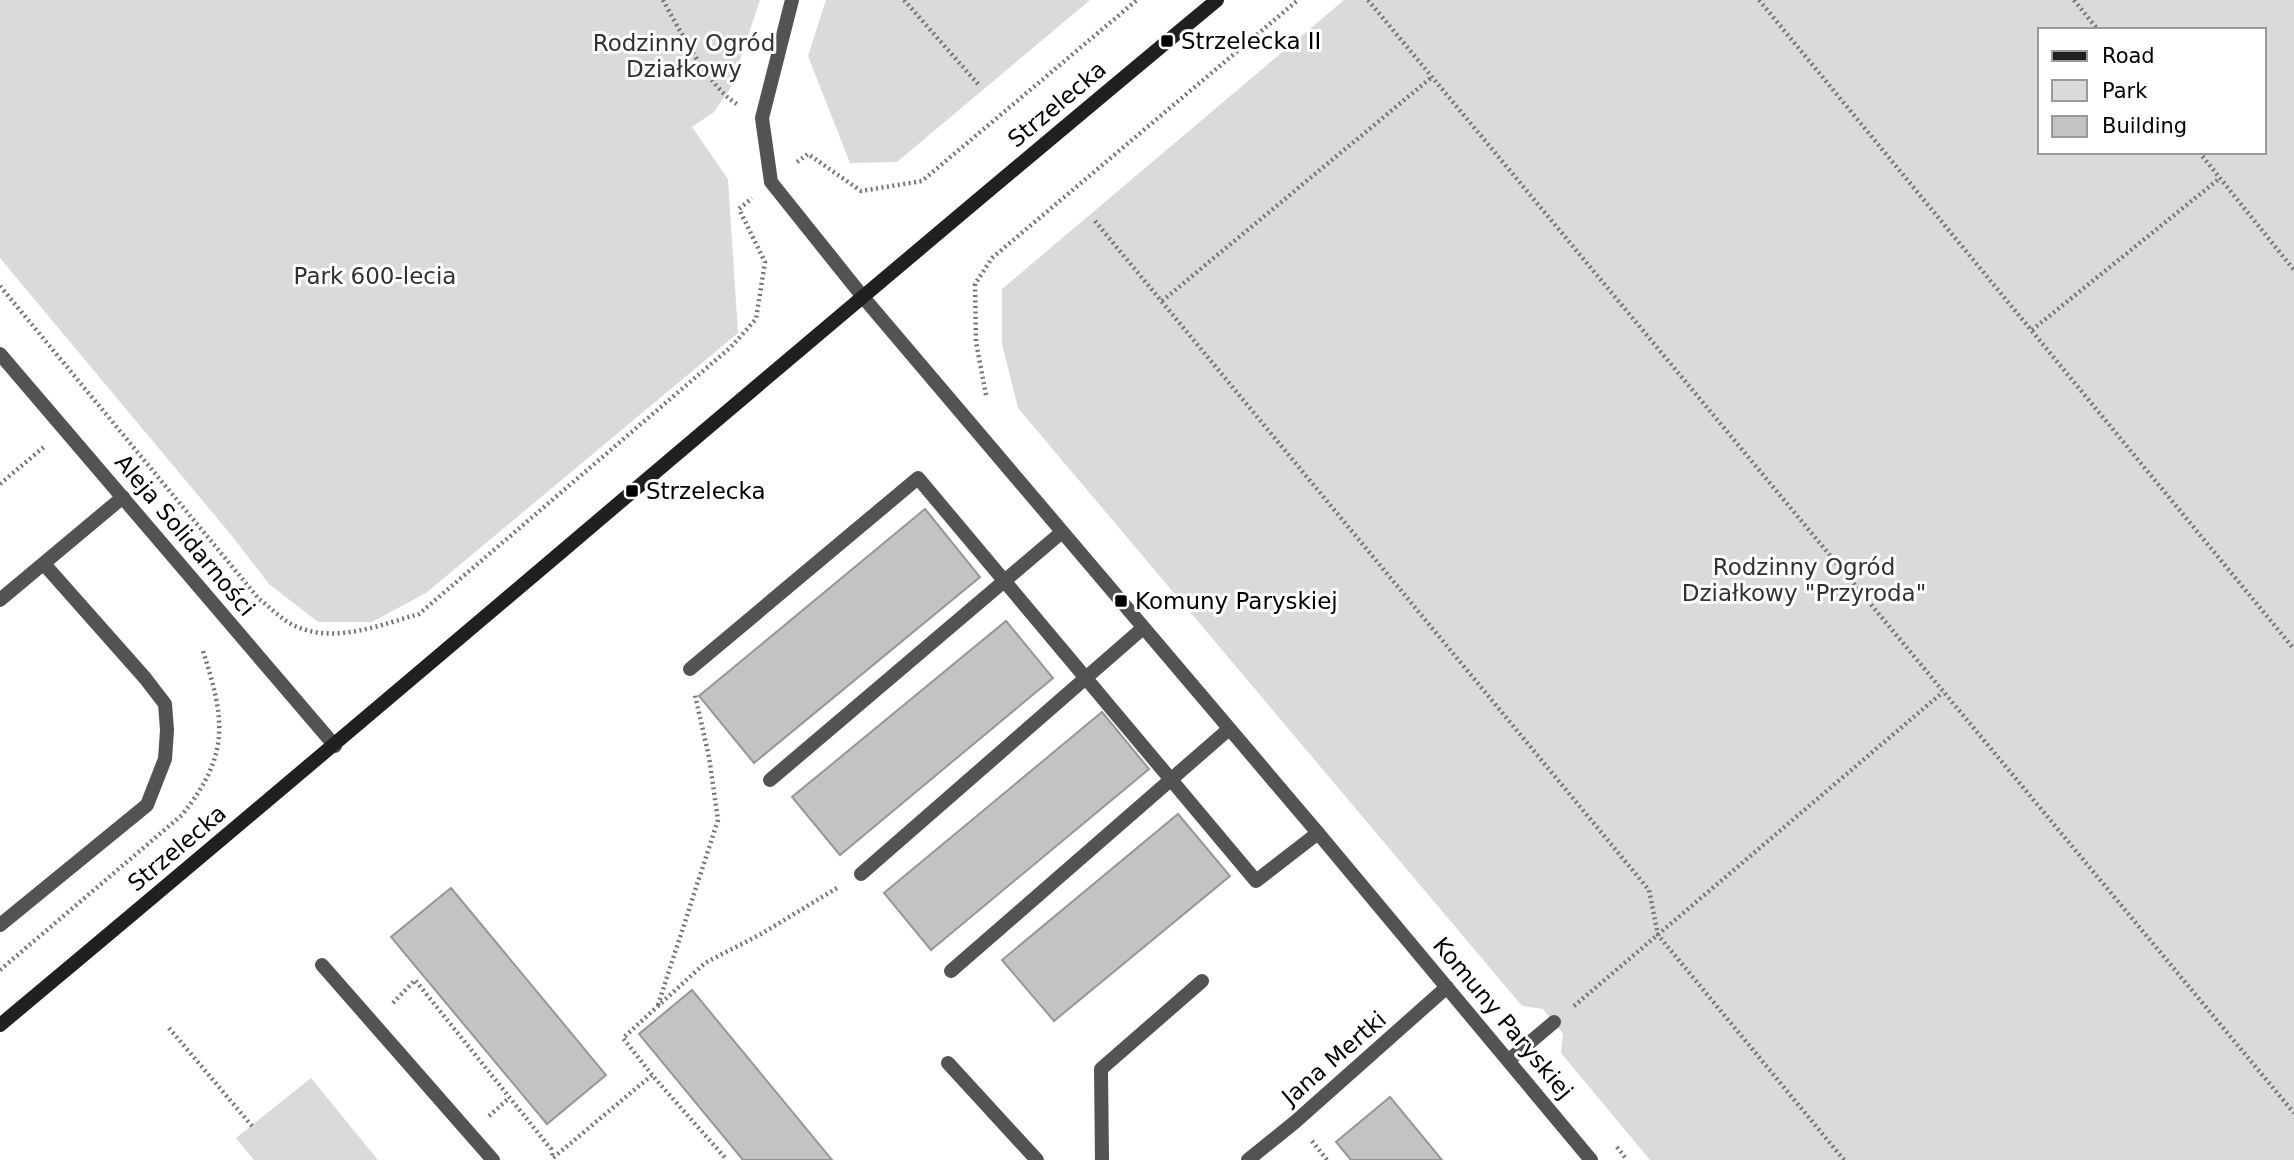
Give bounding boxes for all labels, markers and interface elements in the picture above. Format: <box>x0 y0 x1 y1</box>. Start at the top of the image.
place label: Strzelecka II <box>1181 28 1321 54</box>
legend <box>2038 28 2266 154</box>
park label: Rodzinny Ogród Działkowy <box>593 30 775 82</box>
marker: Strzelecka II <box>1159 33 1175 49</box>
text: Road <box>2102 44 2155 68</box>
street label: Strzelecka <box>1003 56 1111 152</box>
text: Park <box>2102 79 2148 103</box>
text: Building <box>2102 114 2187 138</box>
park label: Park 600-lecia <box>294 263 456 289</box>
street label: Aleja Solidarności <box>110 449 260 621</box>
place label: Strzelecka <box>646 478 766 504</box>
marker: Strzelecka <box>624 483 640 499</box>
park label: Rodzinny Ogród Działkowy "Przyroda" <box>1682 554 1926 606</box>
place label: Komuny Paryskiej <box>1135 588 1338 614</box>
marker: Komuny Paryskiej <box>1113 593 1129 609</box>
street label: Strzelecka <box>123 800 231 896</box>
street label: Komuny Paryskiej <box>1428 932 1578 1104</box>
street label: Jana Mertki <box>1275 1006 1391 1111</box>

